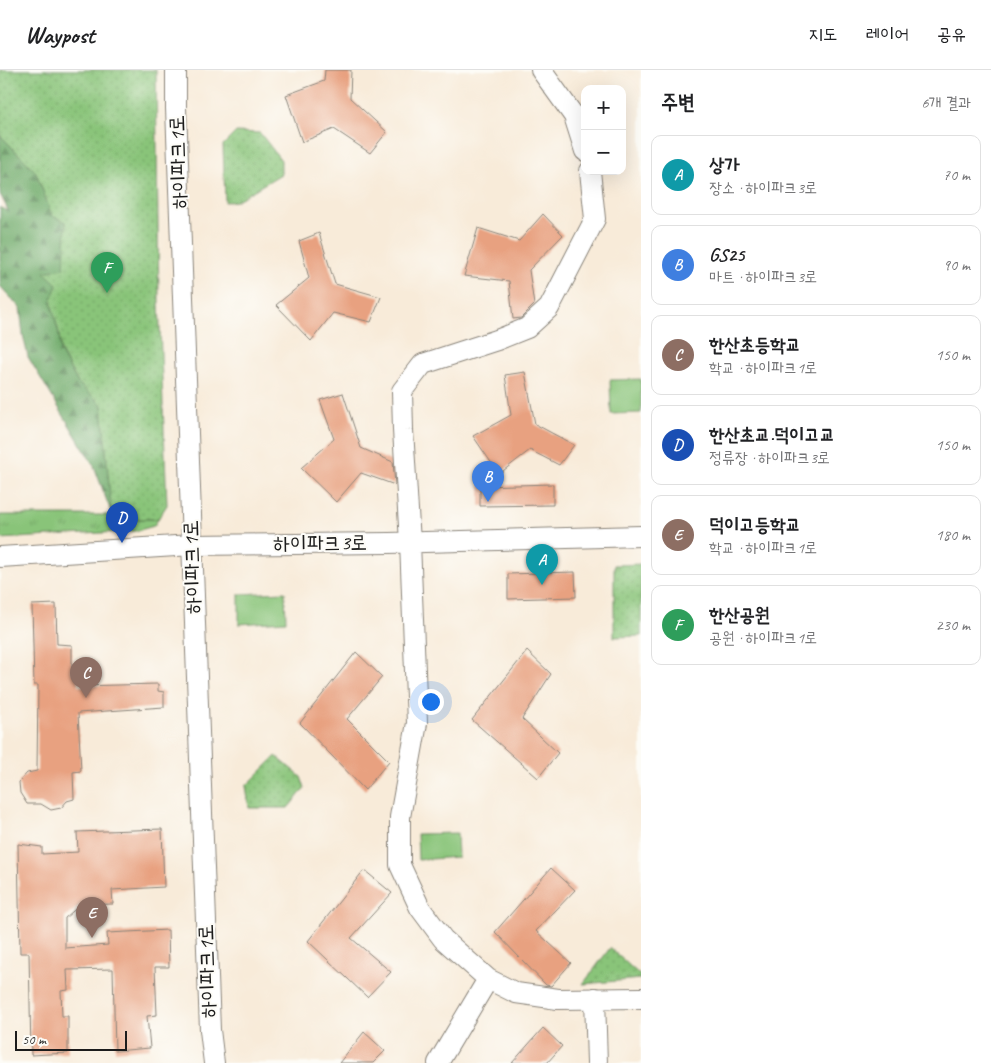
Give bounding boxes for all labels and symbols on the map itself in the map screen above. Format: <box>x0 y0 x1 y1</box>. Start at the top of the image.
street label: 하이파크1로 <box>163 115 193 209</box>
pin: F <box>91 252 123 293</box>
pin: B <box>472 461 504 502</box>
pin: D <box>106 502 138 543</box>
street label: 하이파크1로 <box>177 520 207 614</box>
street label: 하이파크3로 <box>273 529 367 557</box>
pin: A <box>526 544 558 585</box>
pin: C <box>70 657 102 698</box>
your location <box>418 689 444 715</box>
pin: E <box>76 897 108 938</box>
street label: 하이파크1로 <box>192 924 222 1018</box>
scale bar <box>15 1028 128 1051</box>

